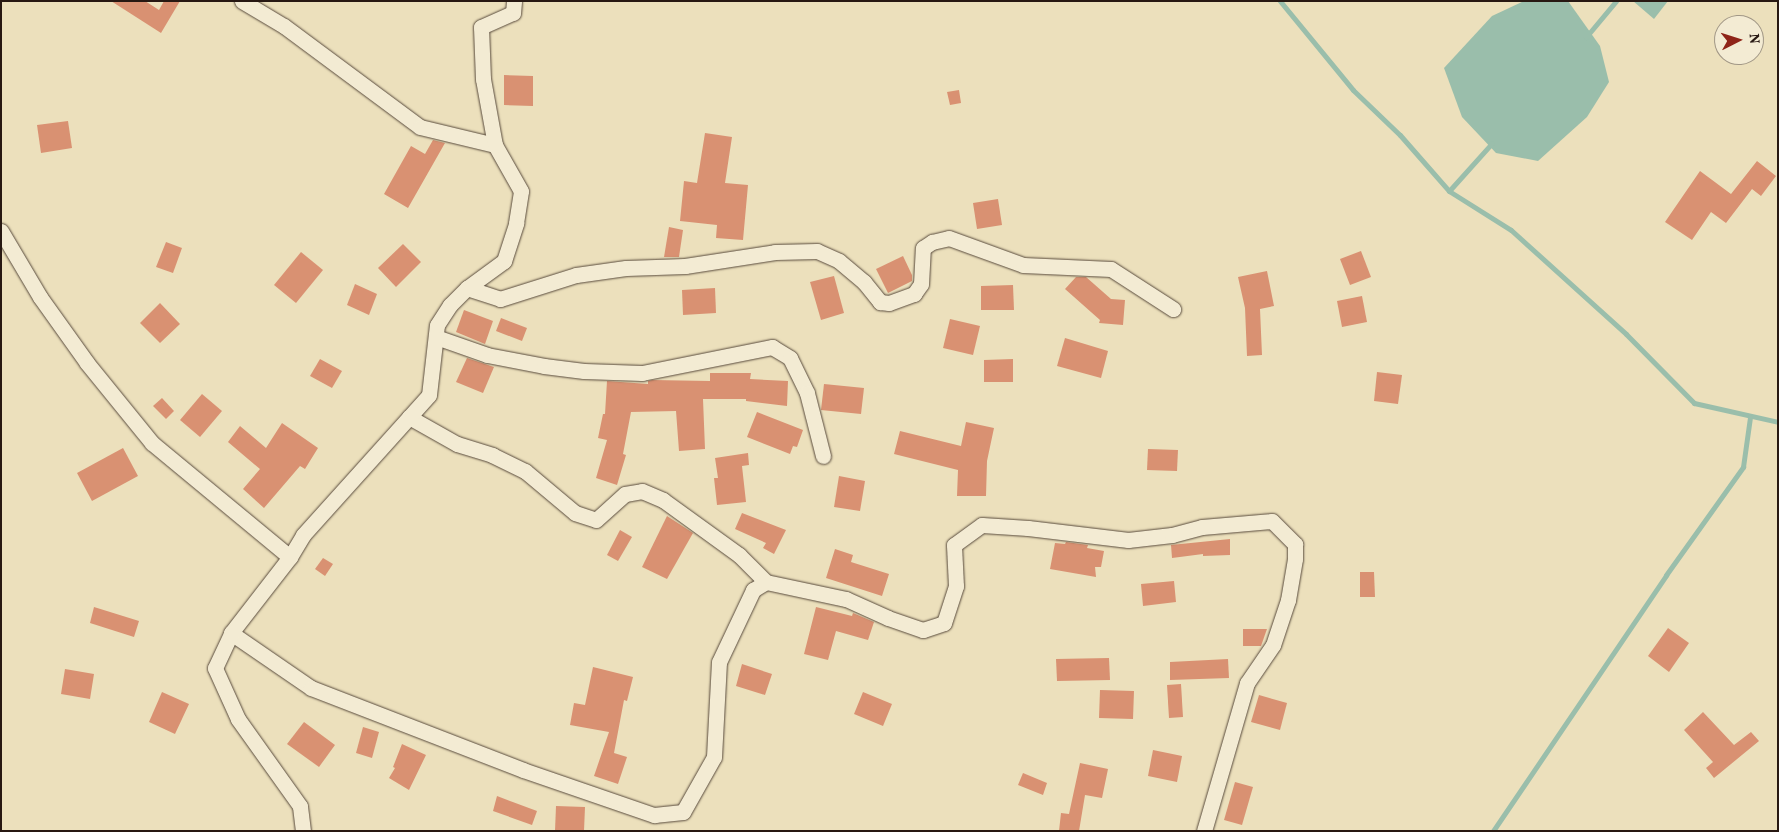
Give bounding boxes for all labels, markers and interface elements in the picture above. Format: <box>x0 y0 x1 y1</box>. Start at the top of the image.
north arrow <box>1714 15 1764 65</box>
text: N <box>1744 33 1763 45</box>

